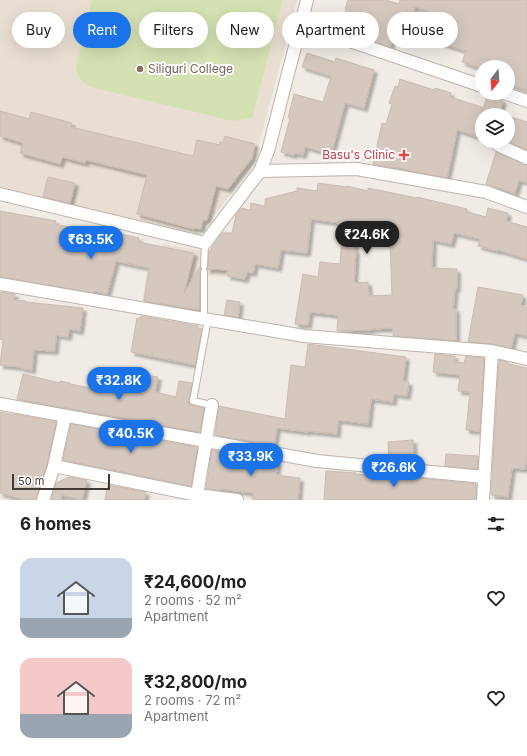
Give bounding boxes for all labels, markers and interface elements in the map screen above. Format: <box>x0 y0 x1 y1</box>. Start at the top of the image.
chip: Buy <box>12 12 65 48</box>
chip: Rent <box>73 12 131 48</box>
chip: Filters <box>139 12 208 48</box>
chip: New <box>216 12 274 48</box>
chip: Apartment <box>282 12 379 48</box>
chip: House <box>387 12 458 48</box>
north arrow <box>475 60 515 100</box>
map controls <box>475 60 515 148</box>
place label: Siliguri College <box>148 61 233 76</box>
marker: Siliguri College <box>135 64 145 74</box>
button: layers <box>475 108 515 148</box>
place label: Basu's Clinic <box>322 147 395 162</box>
marker: Basu's Clinic <box>398 149 410 161</box>
pin: ₹24.6K <box>334 221 400 255</box>
pin: ₹63.5K <box>58 226 124 260</box>
text: ₹24.6K <box>344 226 390 242</box>
text: ₹63.5K <box>68 231 114 247</box>
pin: ₹32.8K <box>86 367 152 401</box>
text: ₹32.8K <box>96 372 142 388</box>
pin: ₹40.5K <box>98 420 164 454</box>
text: ₹40.5K <box>108 425 154 441</box>
pin: ₹33.9K <box>218 443 284 477</box>
text: ₹33.9K <box>228 448 274 464</box>
pin: ₹26.6K <box>361 454 427 488</box>
text: ₹26.6K <box>371 459 417 475</box>
scale bar <box>12 472 110 491</box>
text: 50 m <box>18 474 44 488</box>
icon: filters <box>485 513 507 535</box>
text: 6 homes <box>20 514 91 534</box>
text: ₹24,600/mo <box>144 572 247 592</box>
icon: home <box>52 574 100 622</box>
icon: heart <box>485 587 507 609</box>
text: 2 rooms · 52 m² <box>144 592 242 608</box>
text: Apartment <box>144 608 209 624</box>
text: ₹32,800/mo <box>144 672 247 692</box>
icon: home <box>52 674 100 722</box>
icon: heart <box>485 687 507 709</box>
text: 2 rooms · 72 m² <box>144 692 241 708</box>
text: Apartment <box>144 708 209 724</box>

